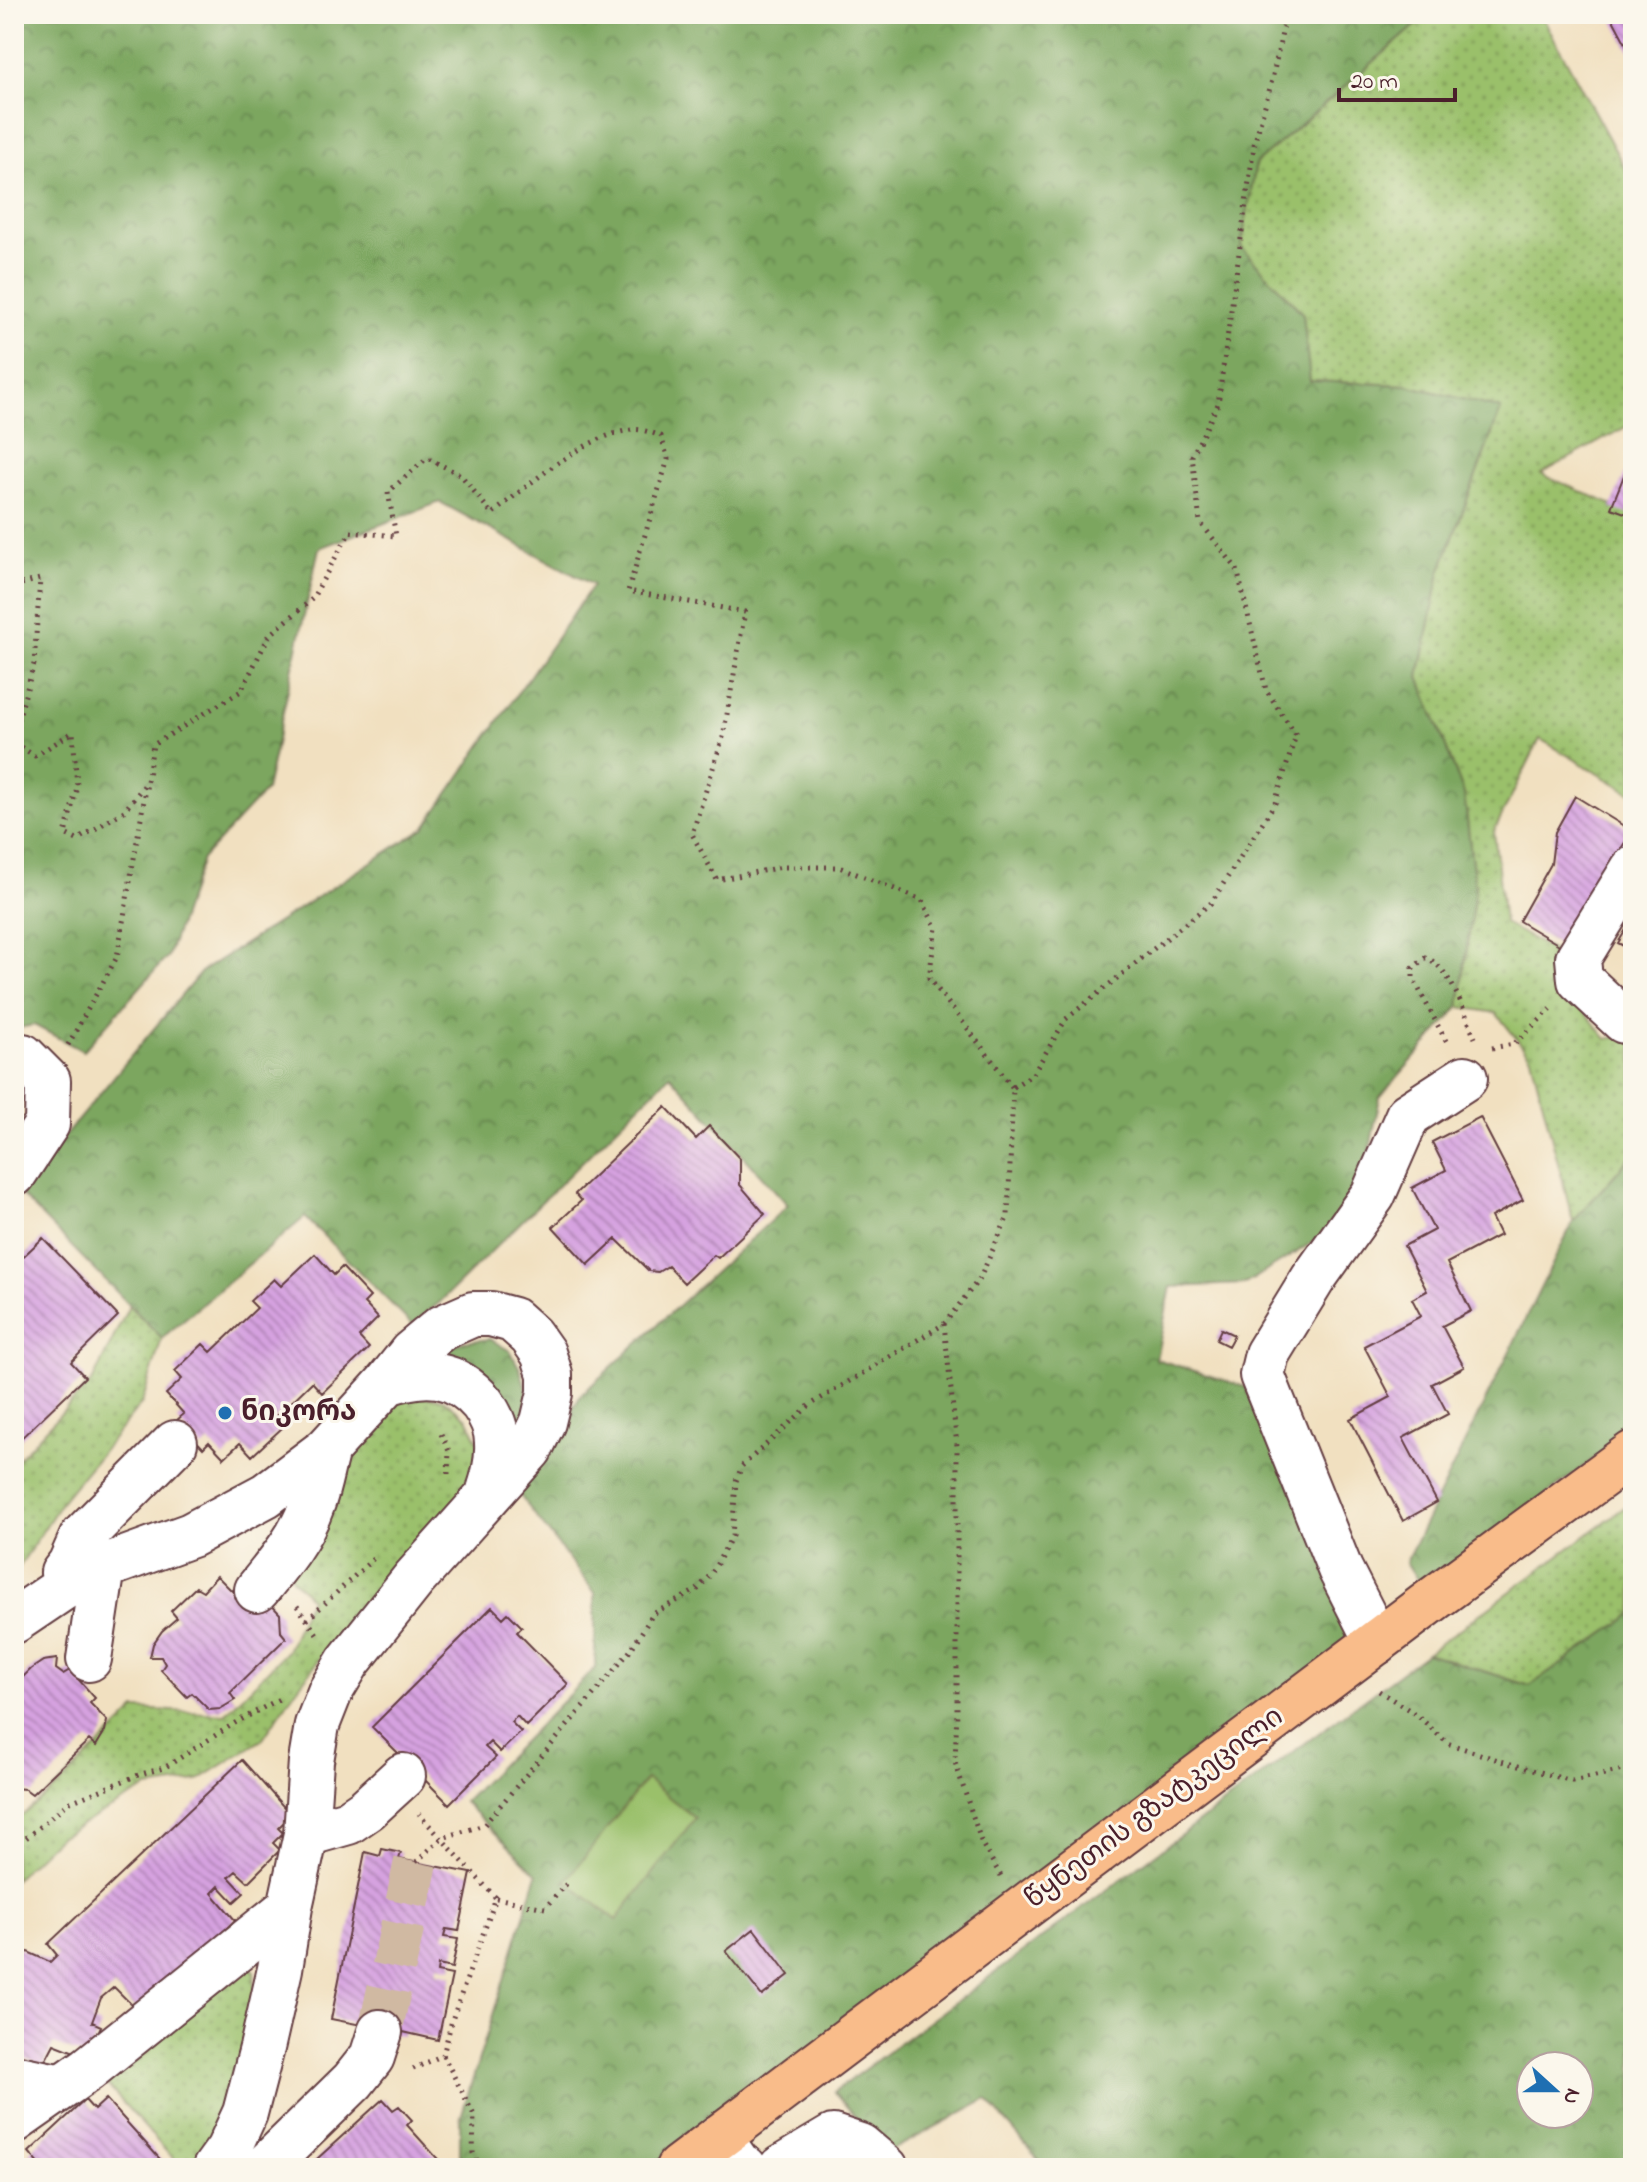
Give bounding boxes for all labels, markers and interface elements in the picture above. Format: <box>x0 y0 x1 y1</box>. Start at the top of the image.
scale bar <box>1339 52 1455 102</box>
text: 20 m <box>1351 65 1398 100</box>
place label: ნიკორა <box>241 1393 356 1434</box>
marker: ნიკორა <box>216 1404 234 1422</box>
street label: წყნეთის გზატკეცილი <box>1017 1698 1293 1920</box>
north arrow <box>1515 2050 1595 2130</box>
text: N <box>1553 2083 1588 2109</box>

